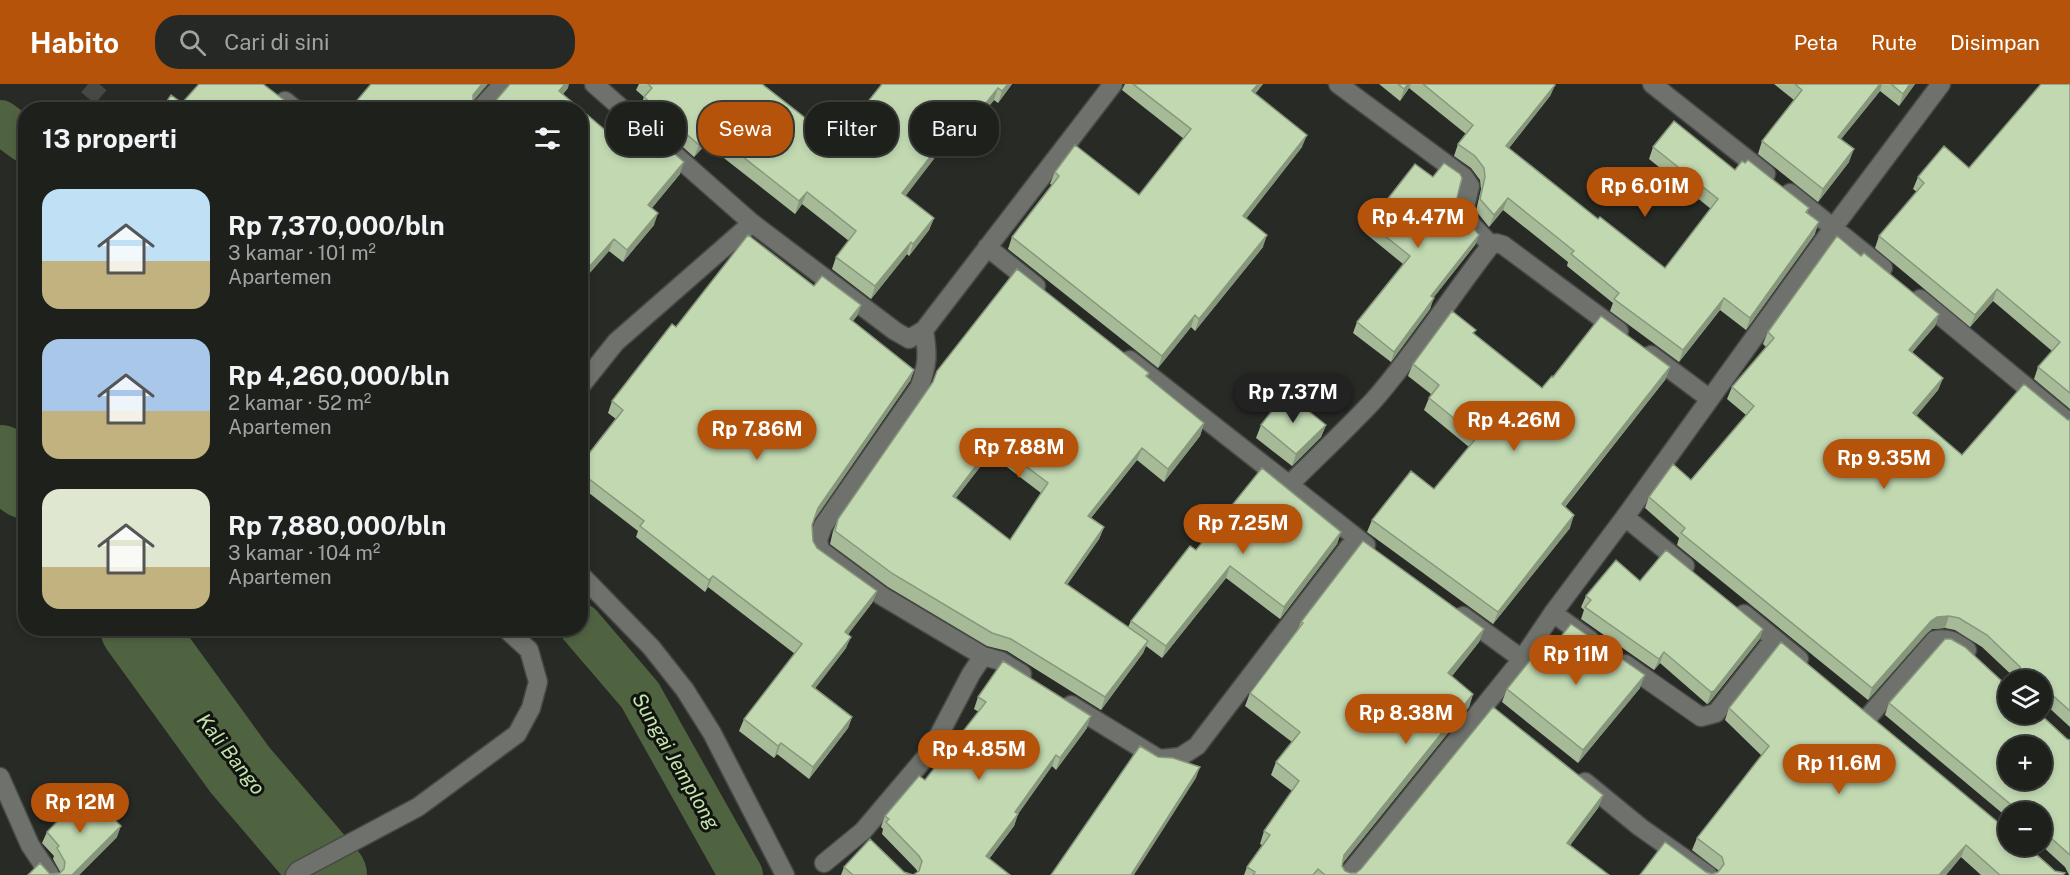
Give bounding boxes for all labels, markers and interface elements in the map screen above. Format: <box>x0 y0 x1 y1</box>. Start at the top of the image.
search box <box>155 15 575 69</box>
text: Habito <box>30 26 119 59</box>
icon: search <box>176 26 209 59</box>
text: Cari di sini <box>224 29 329 55</box>
text: Peta <box>1794 30 1838 55</box>
text: Rute <box>1871 30 1917 55</box>
text: Disimpan <box>1950 30 2040 55</box>
chip: Beli <box>606 102 686 156</box>
chip: Sewa <box>698 102 793 156</box>
chip: Filter <box>805 102 898 156</box>
chip: Baru <box>910 102 999 156</box>
icon: filters <box>531 122 564 155</box>
text: 13 properti <box>42 123 177 154</box>
pin: Rp 6.01M <box>1583 167 1707 218</box>
text: Rp 6.01M <box>1601 174 1689 198</box>
pin: Rp 4.47M <box>1356 198 1480 249</box>
text: Rp 4.47M <box>1372 205 1464 229</box>
text: Rp 7,370,000/bln <box>228 210 445 241</box>
icon: home <box>90 213 162 285</box>
text: 3 kamar · 101 m² <box>228 241 376 265</box>
text: Apartemen <box>228 265 332 289</box>
text: Rp 4,260,000/bln <box>228 360 450 391</box>
icon: home <box>90 363 162 435</box>
pin: Rp 7.37M <box>1231 373 1355 424</box>
text: Rp 7.37M <box>1248 380 1338 404</box>
text: 2 kamar · 52 m² <box>228 391 371 415</box>
pin: Rp 4.26M <box>1452 401 1576 452</box>
text: Rp 4.26M <box>1467 408 1561 432</box>
pin: Rp 7.86M <box>695 410 819 461</box>
text: Apartemen <box>228 415 332 439</box>
text: Rp 7.86M <box>712 417 803 441</box>
pin: Rp 7.88M <box>957 428 1081 479</box>
text: Rp 7.88M <box>973 435 1065 459</box>
pin: Rp 9.35M <box>1822 439 1946 490</box>
text: Rp 9.35M <box>1837 446 1931 470</box>
pin: Rp 7.25M <box>1181 504 1305 555</box>
text: Rp 7,880,000/bln <box>228 510 446 541</box>
text: Rp 7.25M <box>1197 511 1289 535</box>
icon: home <box>90 513 162 585</box>
text: 3 kamar · 104 m² <box>228 541 380 565</box>
text: Apartemen <box>228 565 332 589</box>
pin: Rp 11M <box>1527 635 1625 686</box>
text: Rp 11M <box>1543 642 1609 666</box>
map controls <box>1998 670 2052 856</box>
button: layers <box>1998 670 2052 724</box>
water label: Sungai Jemplong <box>627 688 725 834</box>
pin: Rp 8.38M <box>1344 694 1468 745</box>
text: Rp 8.38M <box>1359 701 1453 725</box>
water label: Kali Bango <box>192 709 270 799</box>
pin: Rp 4.85M <box>917 730 1041 781</box>
button: + <box>1998 736 2052 790</box>
text: Rp 4.85M <box>932 737 1026 761</box>
pin: Rp 11.6M <box>1777 744 1901 795</box>
text: Rp 11.6M <box>1797 751 1881 775</box>
pin: Rp 12M <box>31 783 129 834</box>
text: Rp 12M <box>45 790 115 814</box>
button: − <box>1998 802 2052 856</box>

